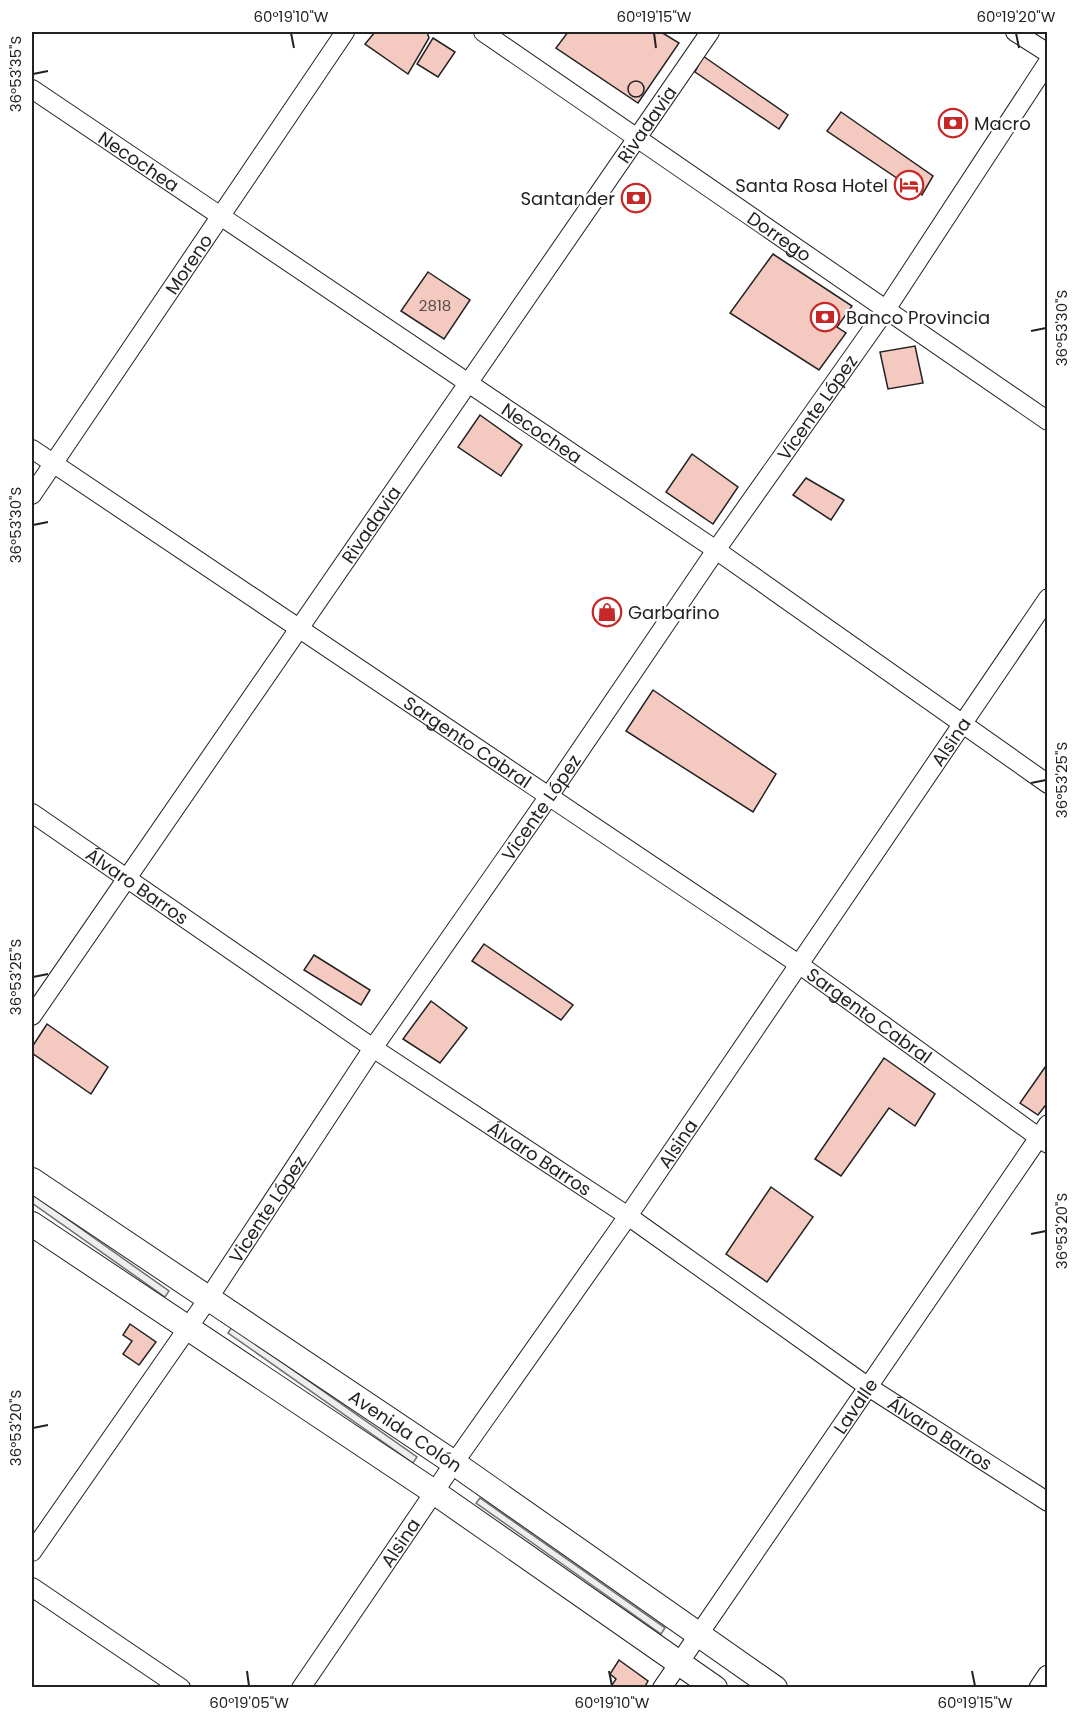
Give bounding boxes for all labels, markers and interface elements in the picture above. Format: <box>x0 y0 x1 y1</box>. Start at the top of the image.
text: 60°19'10"W <box>254 6 329 27</box>
text: 60°19'15"W <box>617 6 692 27</box>
text: 60°19'20"W <box>977 6 1056 27</box>
text: 36°53'35"S <box>5 36 26 112</box>
street label: Rivadavia <box>611 81 682 168</box>
bank icon: Macro <box>937 107 969 139</box>
place label: Macro <box>974 111 1031 136</box>
street label: Necochea <box>94 125 184 197</box>
hotel icon: Santa Rosa Hotel <box>893 169 925 201</box>
place label: Santa Rosa Hotel <box>735 173 888 198</box>
bank icon: Santander <box>620 182 652 214</box>
place label: Santander <box>520 186 615 211</box>
street label: Dorrego <box>743 205 816 267</box>
street label: Moreno <box>159 229 218 299</box>
text: 36°53'30"S <box>1051 290 1072 366</box>
house number: 2818 <box>419 295 451 316</box>
bank icon: Banco Provincia <box>809 301 841 333</box>
place label: Banco Provincia <box>846 305 990 330</box>
street label: Vicente López <box>771 350 863 465</box>
street label: Necochea <box>497 397 587 469</box>
street label: Rivadavia <box>335 481 406 568</box>
text: 36°53'30"S <box>5 487 26 563</box>
shop icon: Garbarino <box>591 596 623 628</box>
place label: Garbarino <box>628 600 719 625</box>
street label: Sargento Cabral <box>399 690 537 794</box>
street label: Alsina <box>925 712 976 771</box>
text: 36°53'25"S <box>1051 742 1072 818</box>
street label: Vicente López <box>495 749 586 865</box>
street label: Álvaro Barros <box>81 841 194 930</box>
text: 36°53'25"S <box>5 939 26 1015</box>
street label: Sargento Cabral <box>802 962 937 1069</box>
street label: Alsina <box>652 1114 703 1173</box>
street label: Álvaro Barros <box>483 1115 597 1201</box>
street label: Vicente López <box>223 1150 312 1267</box>
text: 36°53'20"S <box>1051 1193 1072 1269</box>
street label: Lavalle <box>827 1373 883 1439</box>
street label: Avenida Colón <box>344 1384 467 1478</box>
text: 36°53'20"S <box>5 1390 26 1466</box>
street label: Álvaro Barros <box>883 1390 997 1476</box>
street label: Alsina <box>374 1513 426 1572</box>
text: 60°19'05"W <box>209 1692 289 1713</box>
text: 60°19'10"W <box>575 1692 650 1713</box>
text: 60°19'15"W <box>938 1692 1013 1713</box>

